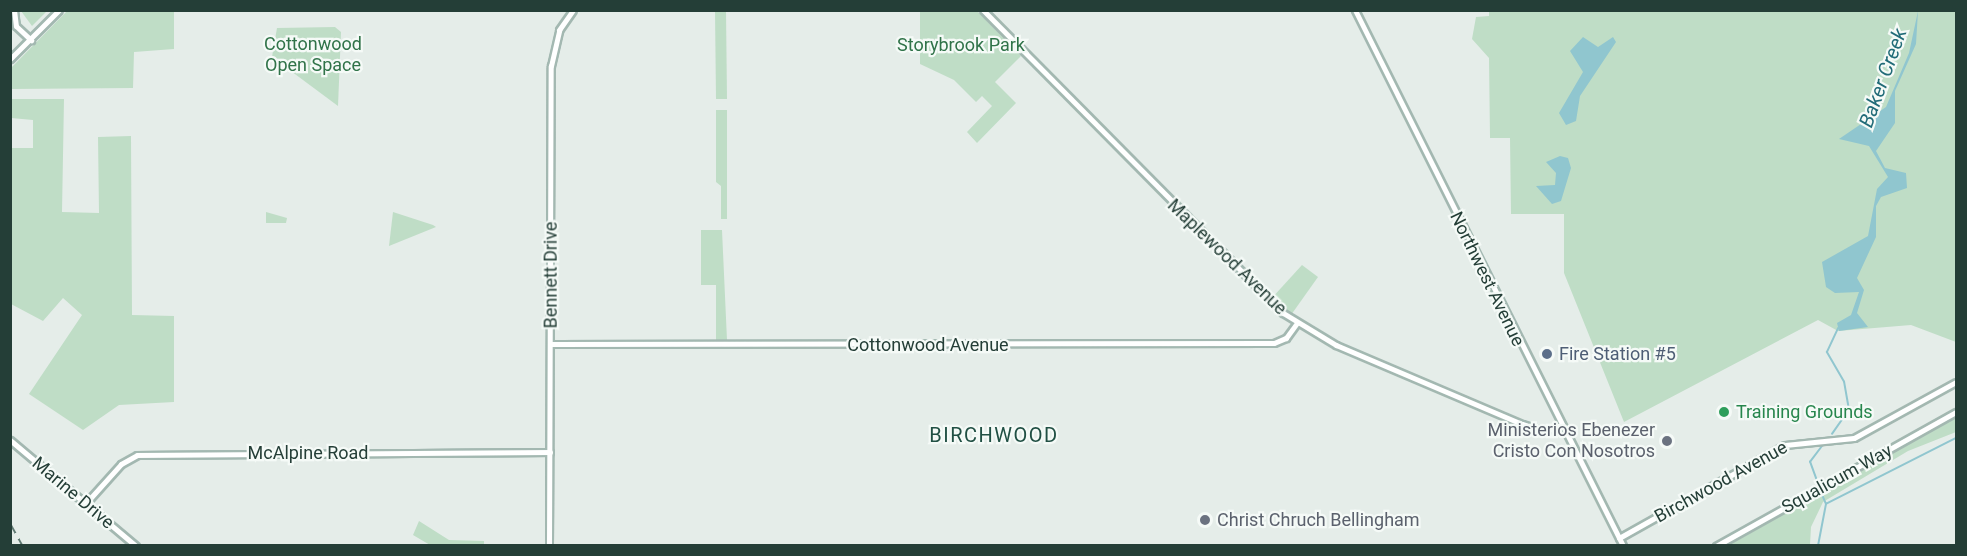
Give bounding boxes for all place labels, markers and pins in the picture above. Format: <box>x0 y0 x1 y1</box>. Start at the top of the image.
place label: Fire Station #5 <box>1559 343 1676 365</box>
marker: Fire Station #5 <box>1540 347 1554 361</box>
place label: Training Grounds <box>1736 401 1873 423</box>
marker: Training Grounds <box>1717 405 1731 419</box>
place label: Ministerios Ebenezer Cristo Con Nosotros <box>1488 420 1655 462</box>
marker: Ministerios Ebenezer Cristo Con Nosotros <box>1660 434 1674 448</box>
place label: Christ Chruch Bellingham <box>1217 509 1420 531</box>
marker: Christ Chruch Bellingham <box>1198 513 1212 527</box>

